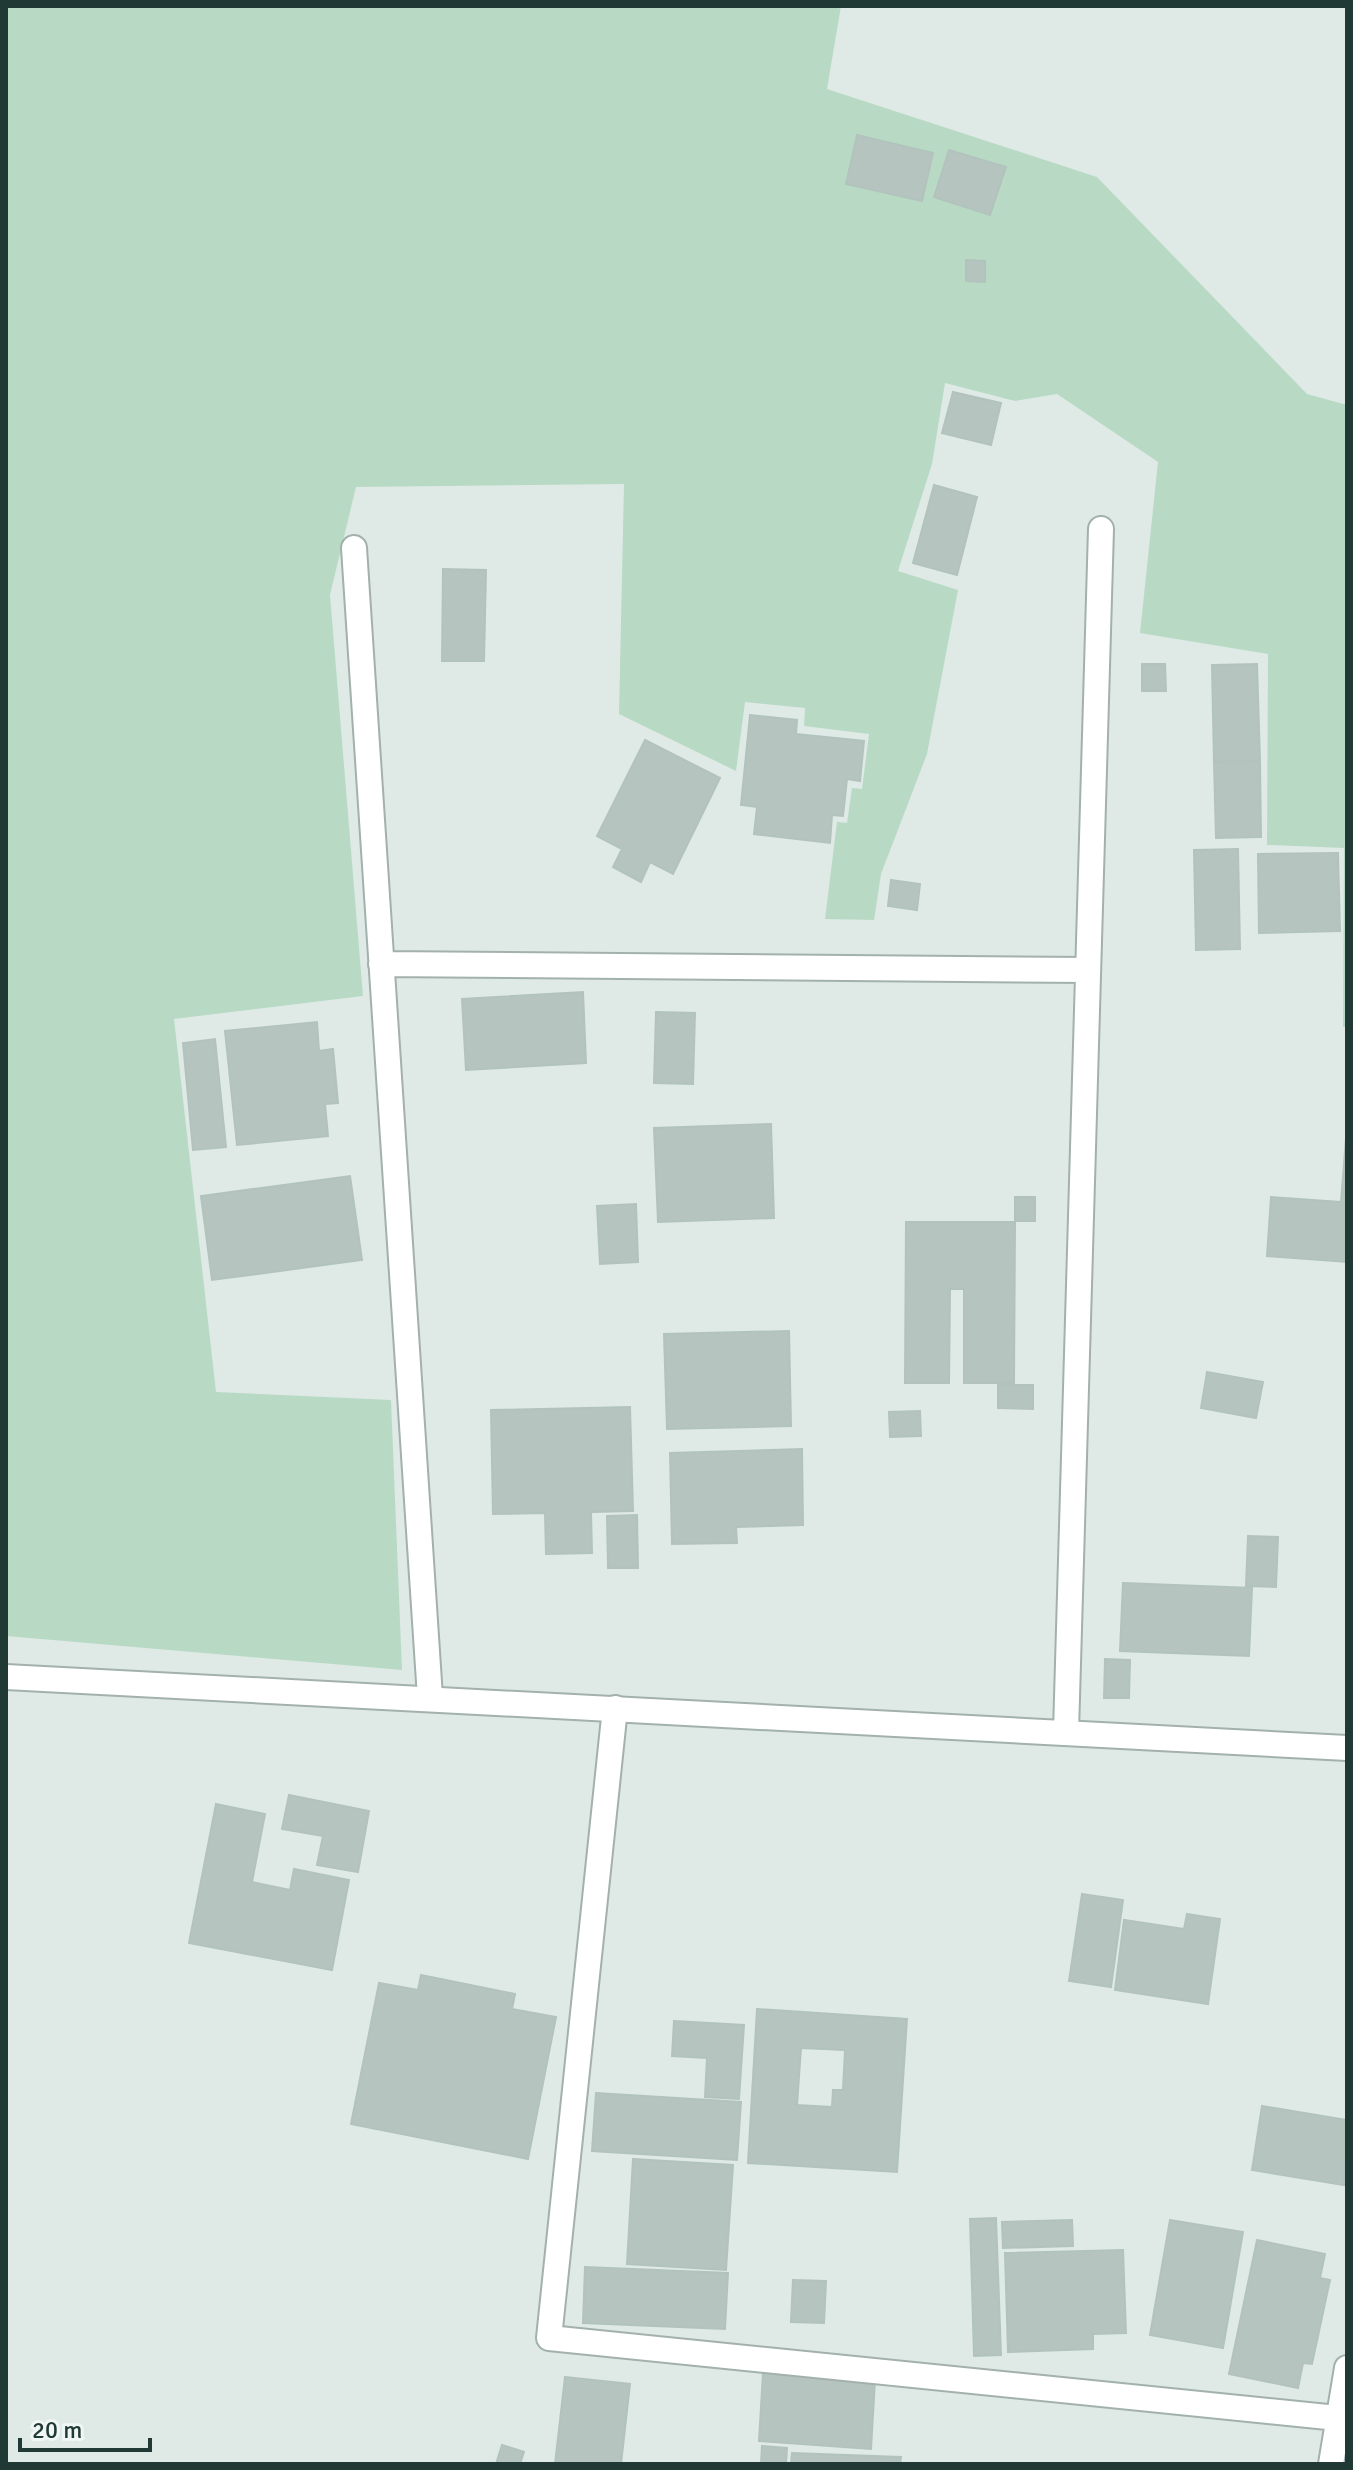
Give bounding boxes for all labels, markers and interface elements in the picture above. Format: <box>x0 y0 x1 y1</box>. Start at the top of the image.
scale bar <box>20 2402 150 2452</box>
text: 20 m <box>32 2415 82 2445</box>

